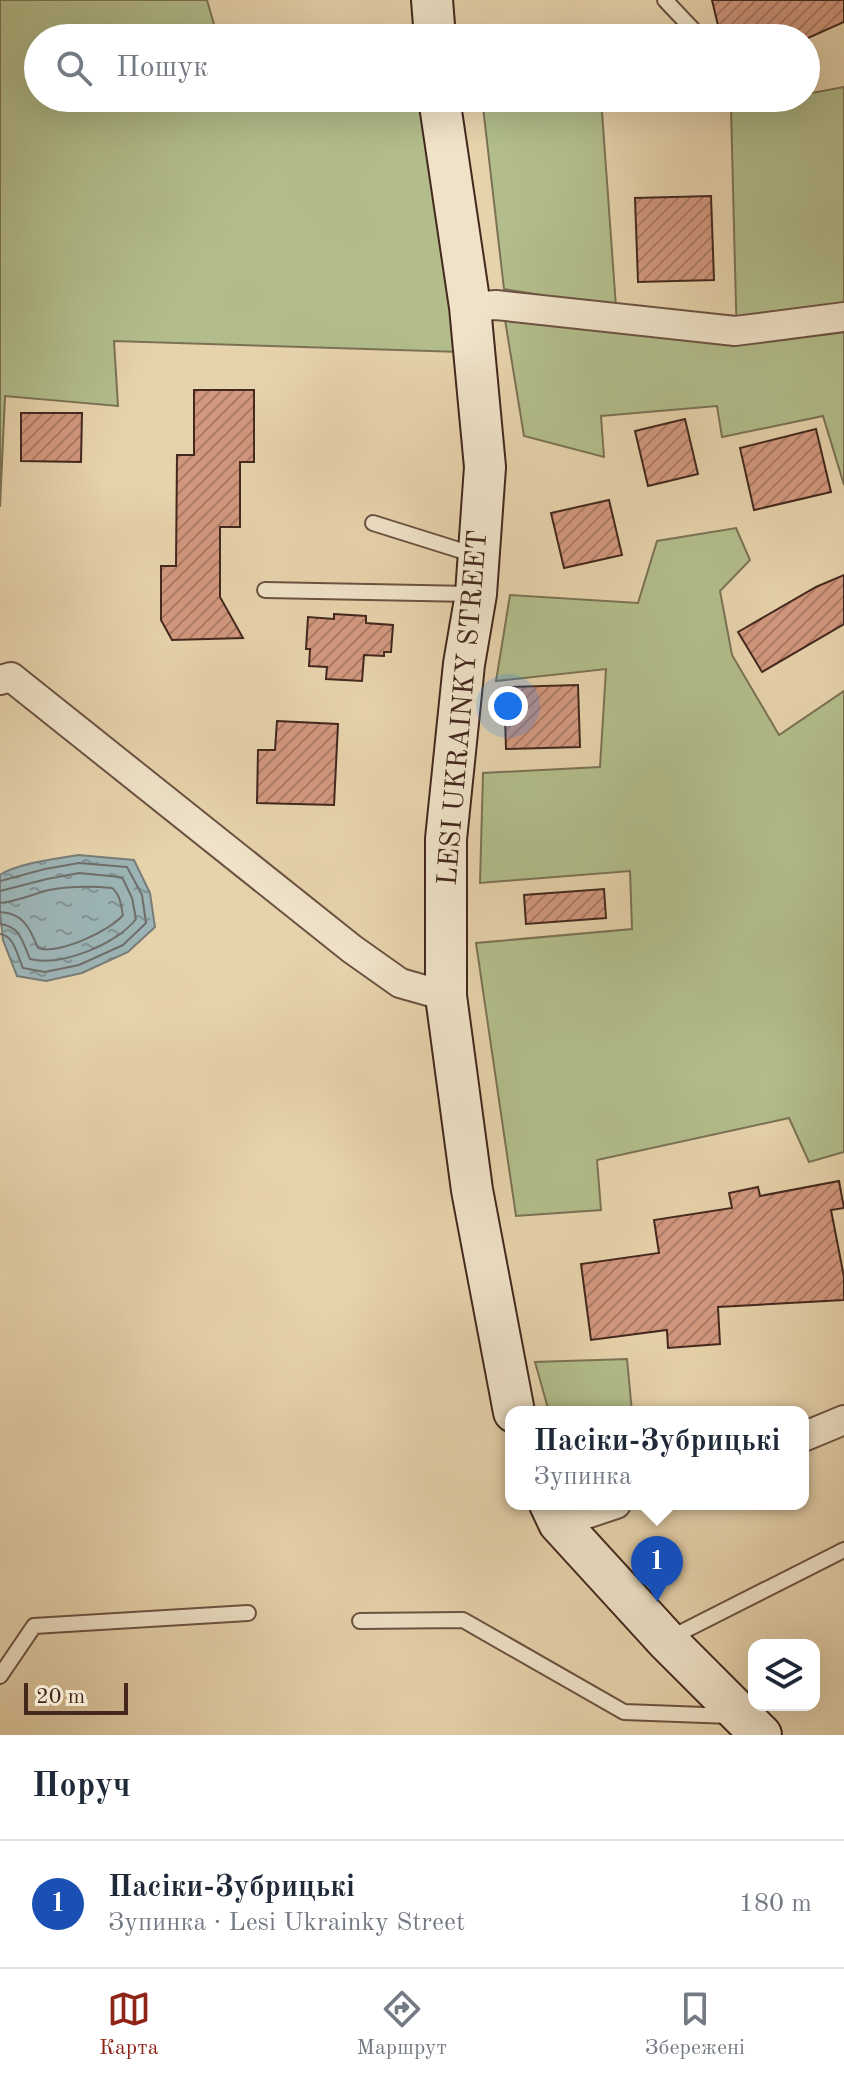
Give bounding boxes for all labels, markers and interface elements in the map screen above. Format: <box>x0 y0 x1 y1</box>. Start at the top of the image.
search box <box>24 24 820 112</box>
icon: search <box>52 46 96 90</box>
text: Пошук <box>116 53 208 83</box>
street label: LESI UKRAINKY STREET <box>435 529 493 887</box>
your location <box>488 686 528 726</box>
popup <box>505 1406 809 1510</box>
text: Пасіки-Зубрицькі <box>534 1427 780 1457</box>
text: Зупинка <box>534 1464 632 1490</box>
pin: 1 <box>631 1536 683 1602</box>
map controls <box>748 1639 820 1711</box>
button: layers <box>748 1639 820 1711</box>
scale bar <box>24 1679 128 1715</box>
text: 20 m <box>36 1686 85 1708</box>
text: Поруч <box>32 1770 131 1804</box>
text: Пасіки-Зубрицькі <box>108 1873 355 1903</box>
text: 1 <box>50 1891 66 1917</box>
text: 180 m <box>739 1891 812 1917</box>
text: Зупинка · Lesi Ukrainky Street <box>108 1910 465 1936</box>
tab: Карта <box>99 1987 159 2062</box>
tab: Маршрут <box>356 1987 447 2062</box>
tab: Збережені <box>645 1987 745 2062</box>

